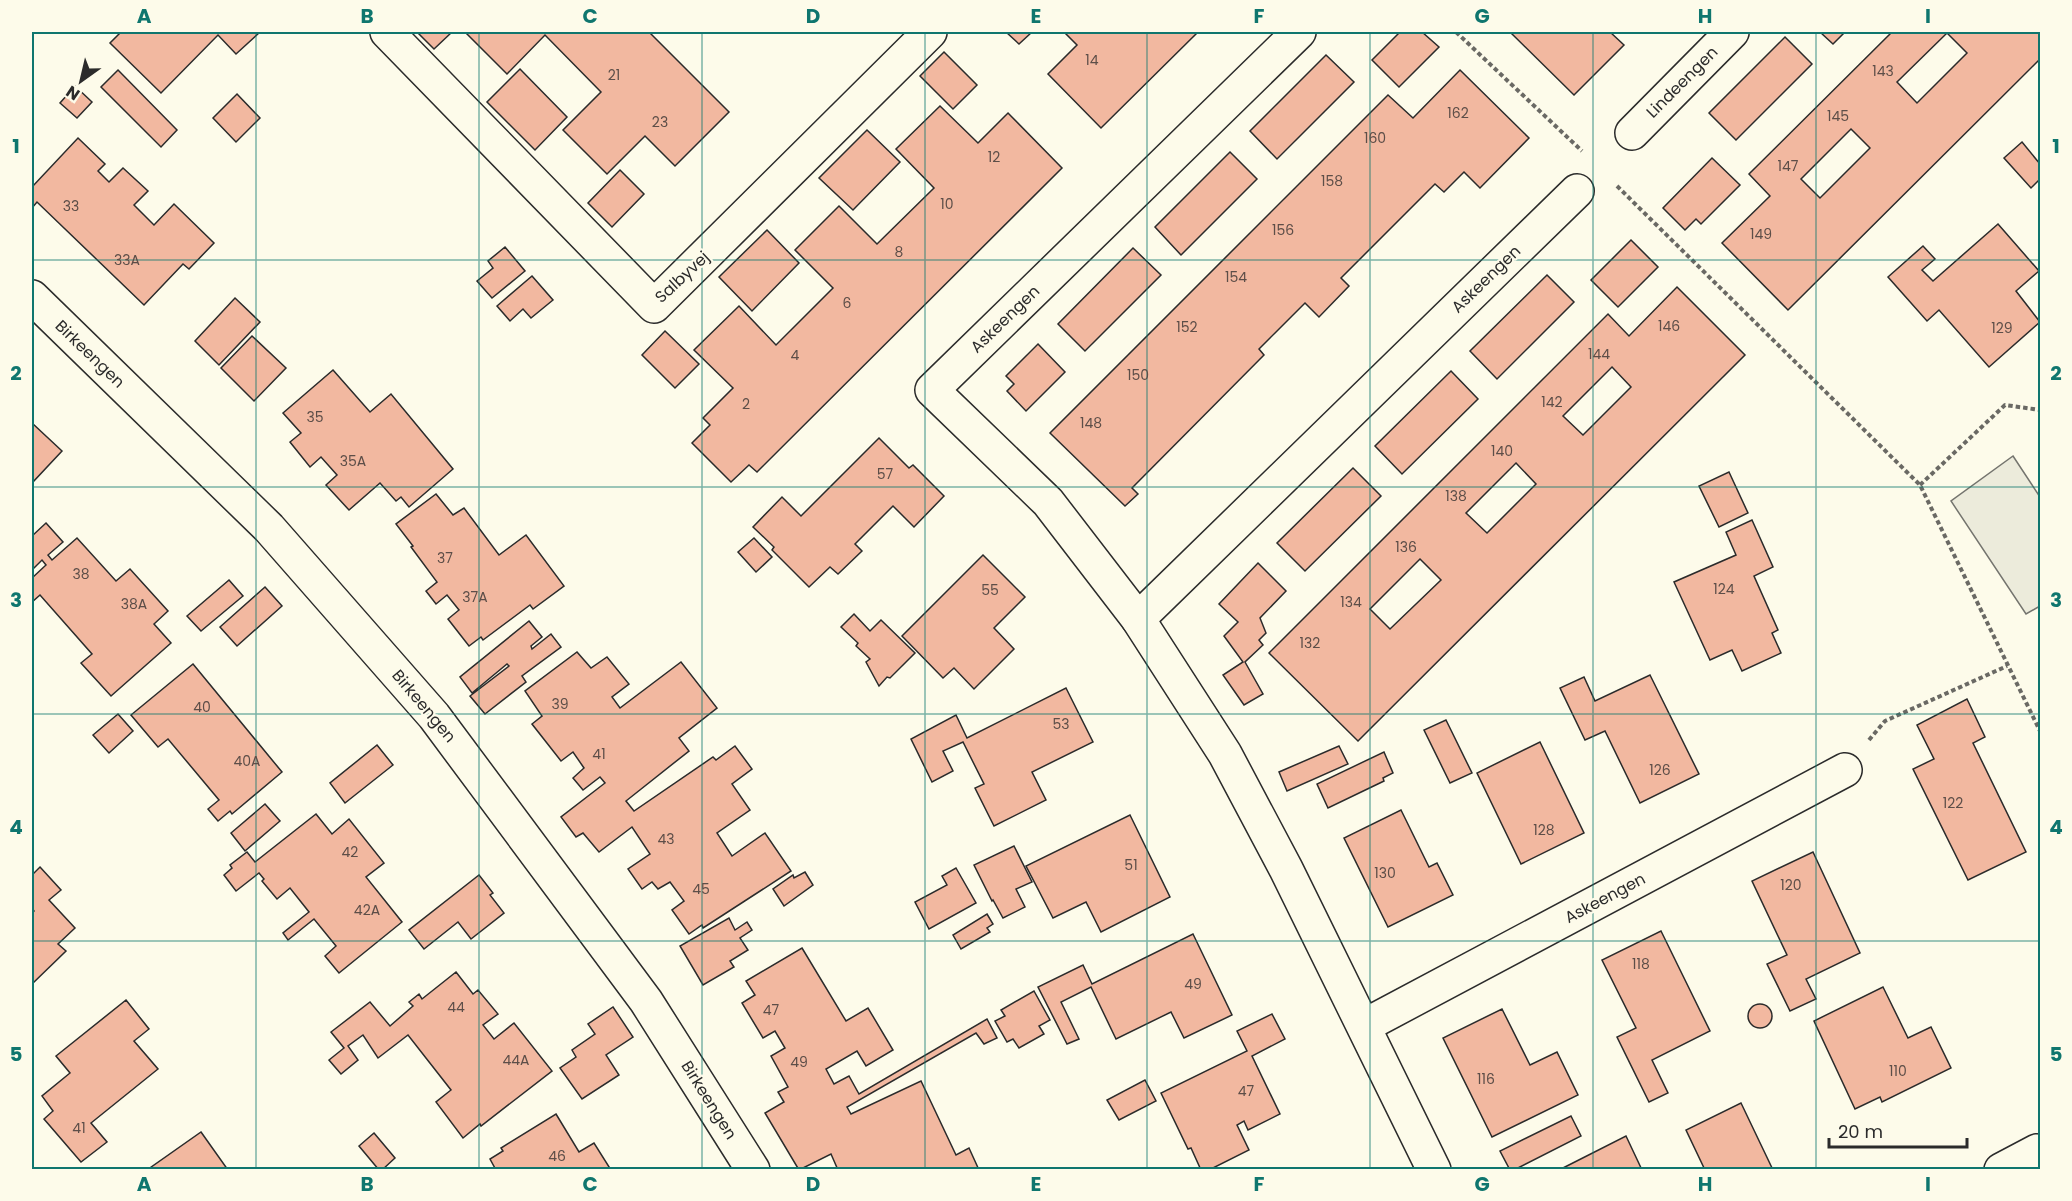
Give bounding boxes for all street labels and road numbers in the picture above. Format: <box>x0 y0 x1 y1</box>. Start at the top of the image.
street label: Lindeengen <box>1641 41 1723 123</box>
street label: Askeengen <box>1446 240 1526 318</box>
street label: Salbyvej <box>650 246 714 308</box>
street label: Askeengen <box>965 280 1045 358</box>
street label: Birkeengen <box>50 315 130 393</box>
street label: Birkeengen <box>387 665 461 747</box>
street label: Askeengen <box>1561 867 1649 929</box>
street label: Birkeengen <box>676 1056 742 1144</box>

